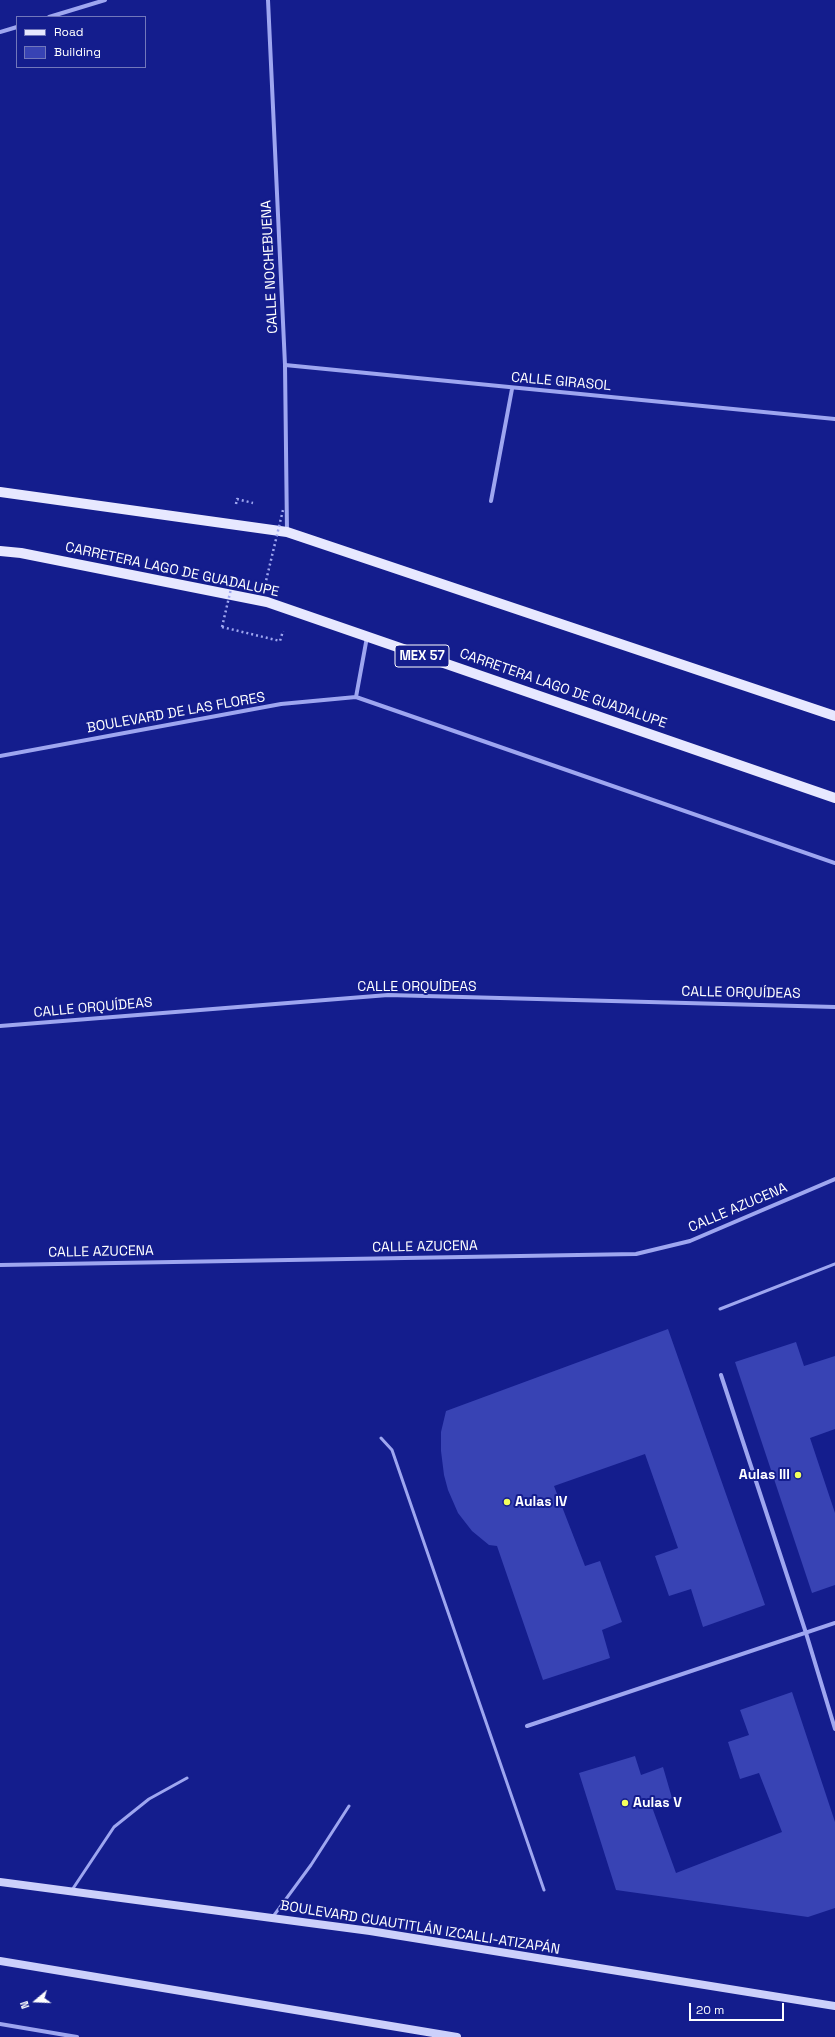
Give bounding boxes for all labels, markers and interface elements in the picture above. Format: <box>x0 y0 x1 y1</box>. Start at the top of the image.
legend <box>16 16 146 68</box>
text: Road <box>54 24 83 40</box>
text: Building <box>54 44 101 60</box>
street label: CALLE NOCHEBUENA <box>258 200 282 334</box>
street label: CALLE GIRASOL <box>510 369 612 395</box>
street label: CARRETERA LAGO DE GUADALUPE <box>64 539 280 601</box>
road number: MEX 57 <box>395 645 449 667</box>
street label: CARRETERA LAGO DE GUADALUPE <box>457 646 669 732</box>
street label: BOULEVARD DE LAS FLORES <box>85 689 267 737</box>
street label: CALLE ORQUÍDEAS <box>357 979 477 995</box>
street label: CALLE ORQUÍDEAS <box>681 984 801 1002</box>
street label: CALLE ORQUÍDEAS <box>33 994 153 1022</box>
street label: CALLE AZUCENA <box>686 1180 790 1236</box>
street label: CALLE AZUCENA <box>372 1238 478 1256</box>
street label: CALLE AZUCENA <box>48 1243 154 1261</box>
place label: Aulas III <box>739 1467 790 1483</box>
marker: Aulas III <box>793 1470 803 1480</box>
place label: Aulas IV <box>515 1494 567 1510</box>
marker: Aulas IV <box>502 1497 512 1507</box>
place label: Aulas V <box>633 1795 682 1811</box>
marker: Aulas V <box>620 1798 630 1808</box>
street label: BOULEVARD CUAUTITLÁN IZCALLI-ATIZAPÁN <box>279 1898 561 1958</box>
north arrow <box>16 1981 56 2021</box>
scale bar <box>691 1995 786 2021</box>
text: N <box>17 1999 32 2011</box>
text: 20 m <box>696 2002 724 2018</box>

